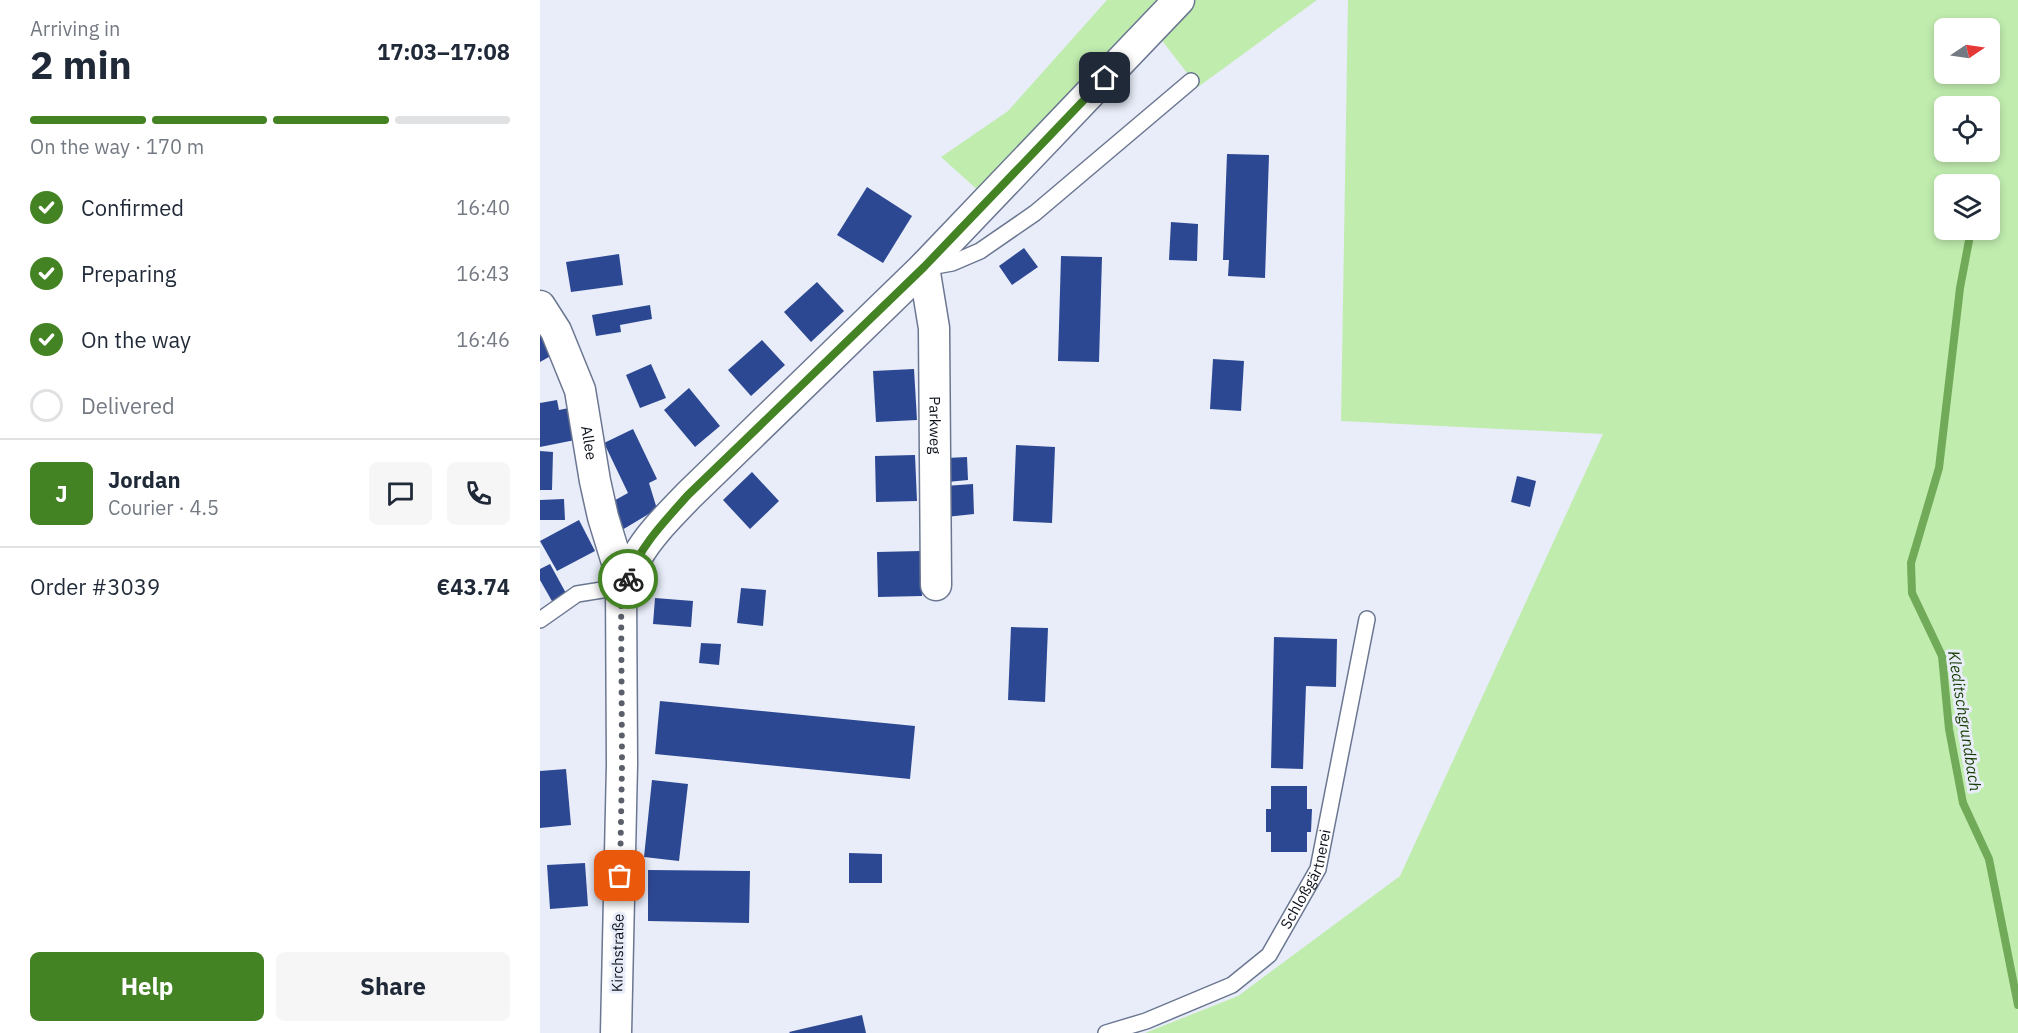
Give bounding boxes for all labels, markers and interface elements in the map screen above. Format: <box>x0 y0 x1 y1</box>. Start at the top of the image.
text: Arriving in <box>30 15 120 42</box>
north arrow <box>1934 18 2000 84</box>
map controls <box>1934 18 2000 240</box>
text: 17:03–17:08 <box>377 37 510 66</box>
text: 2 min <box>30 39 132 90</box>
pin <box>1079 52 1130 103</box>
icon: home <box>1088 61 1121 94</box>
button: locate <box>1934 96 2000 162</box>
text: On the way · 170 m <box>30 133 204 160</box>
button: layers <box>1934 174 2000 240</box>
icon: check <box>30 191 63 224</box>
text: Confirmed <box>81 193 184 222</box>
text: 16:40 <box>456 194 510 221</box>
icon: check <box>30 257 63 290</box>
text: Preparing <box>81 259 176 288</box>
text: 16:43 <box>456 260 510 287</box>
icon: check <box>30 323 63 356</box>
text: On the way <box>81 325 191 354</box>
text: 16:46 <box>456 326 510 353</box>
text: Delivered <box>81 391 175 420</box>
street label: Parkweg <box>926 396 945 454</box>
street label: Allee <box>577 424 601 461</box>
button: chat <box>369 462 432 525</box>
button: phone <box>447 462 510 525</box>
text: Jordan <box>108 465 181 494</box>
text: J <box>55 479 68 508</box>
text: Courier · 4.5 <box>108 494 219 521</box>
courier <box>598 549 658 609</box>
icon: bike <box>612 563 645 596</box>
text: Order #3039 <box>30 572 160 601</box>
text: €43.74 <box>437 572 510 601</box>
water label: Kleditschgrundbach <box>1944 649 1986 793</box>
street label: Schloßgärtnerei <box>1276 828 1335 932</box>
pin <box>594 850 645 901</box>
icon: bag <box>603 859 636 892</box>
street label: Kirchstraße <box>607 914 628 992</box>
button: Help <box>30 952 264 1021</box>
button: Share <box>276 952 510 1021</box>

